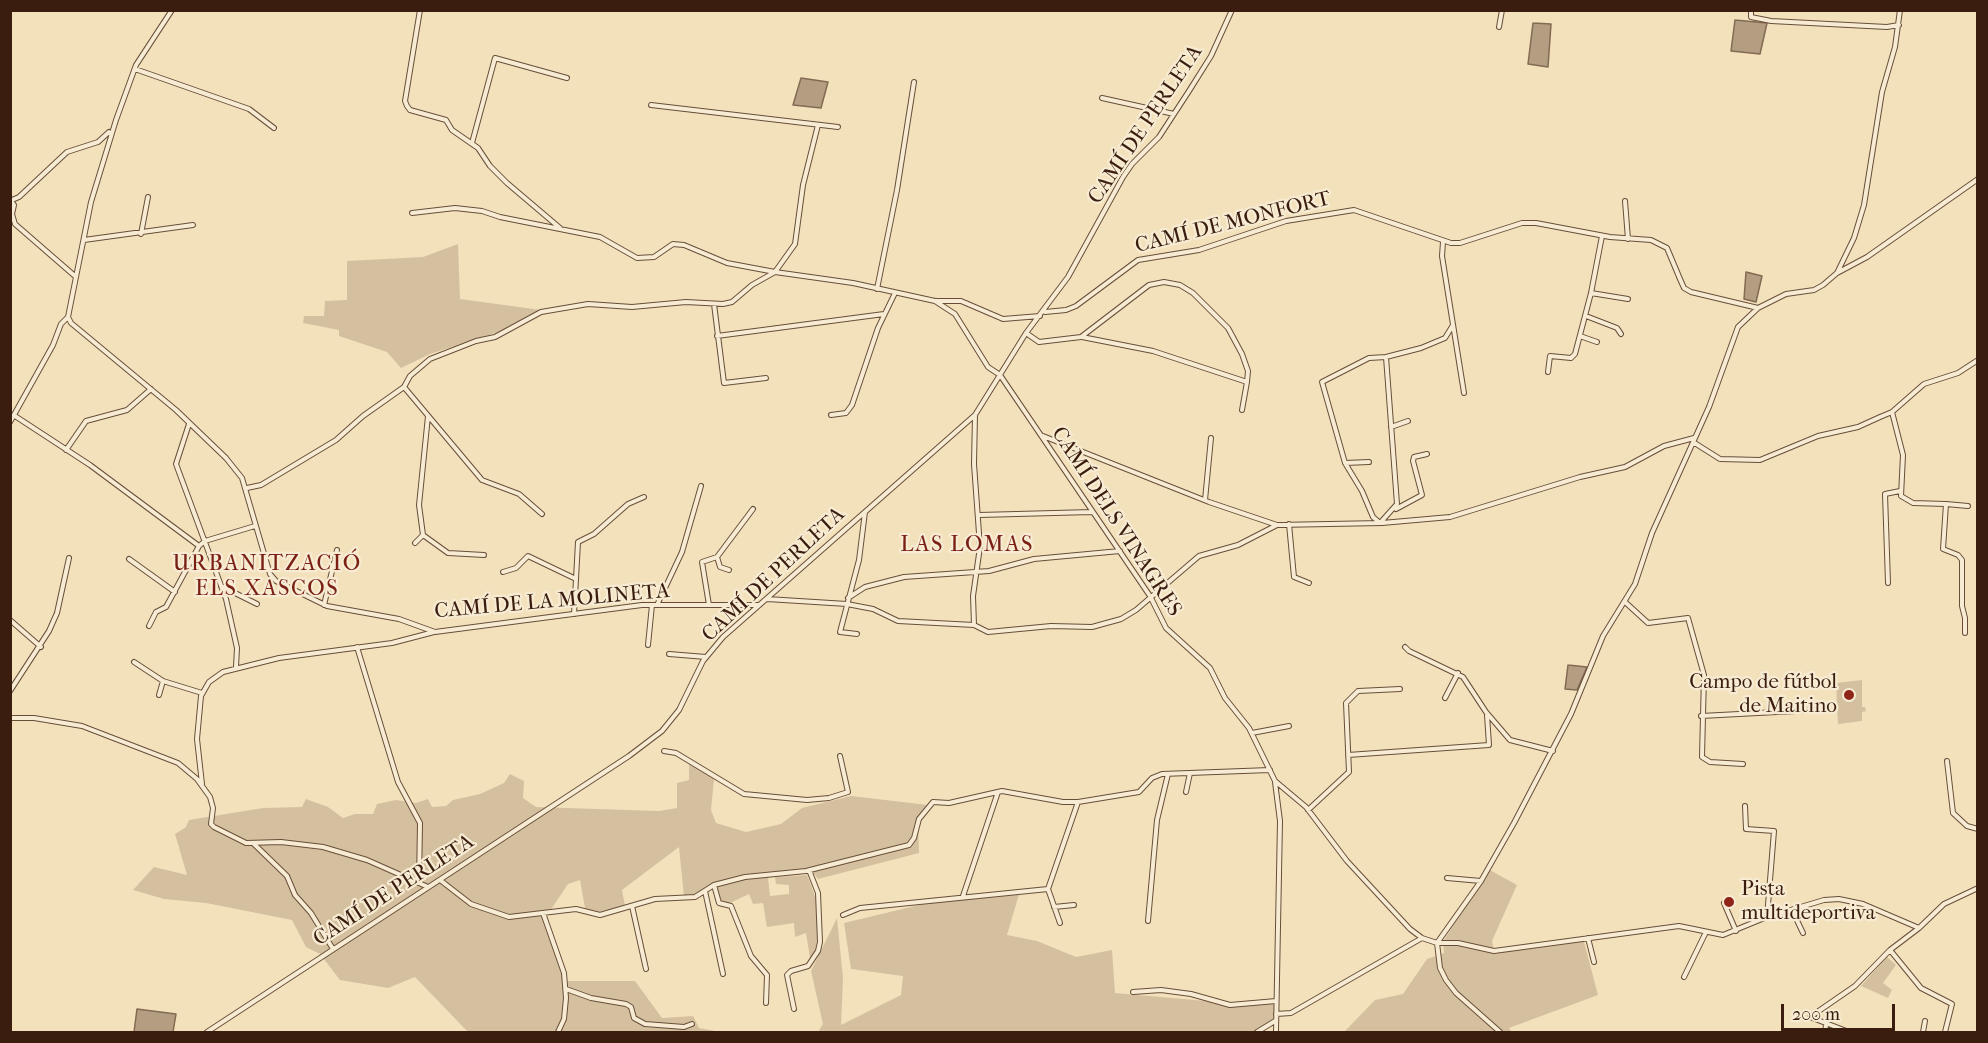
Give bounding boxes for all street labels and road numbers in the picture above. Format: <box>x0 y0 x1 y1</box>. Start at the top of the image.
street label: CAMÍ DE PERLETA <box>1084 41 1208 209</box>
street label: CAMÍ DE MONFORT <box>1133 187 1333 259</box>
street label: CAMÍ DELS VINAGRES <box>1045 423 1187 621</box>
street label: CAMÍ DE PERLETA <box>697 502 851 648</box>
street label: CAMÍ DE LA MOLINETA <box>433 579 671 625</box>
street label: CAMÍ DE PERLETA <box>309 830 479 952</box>

